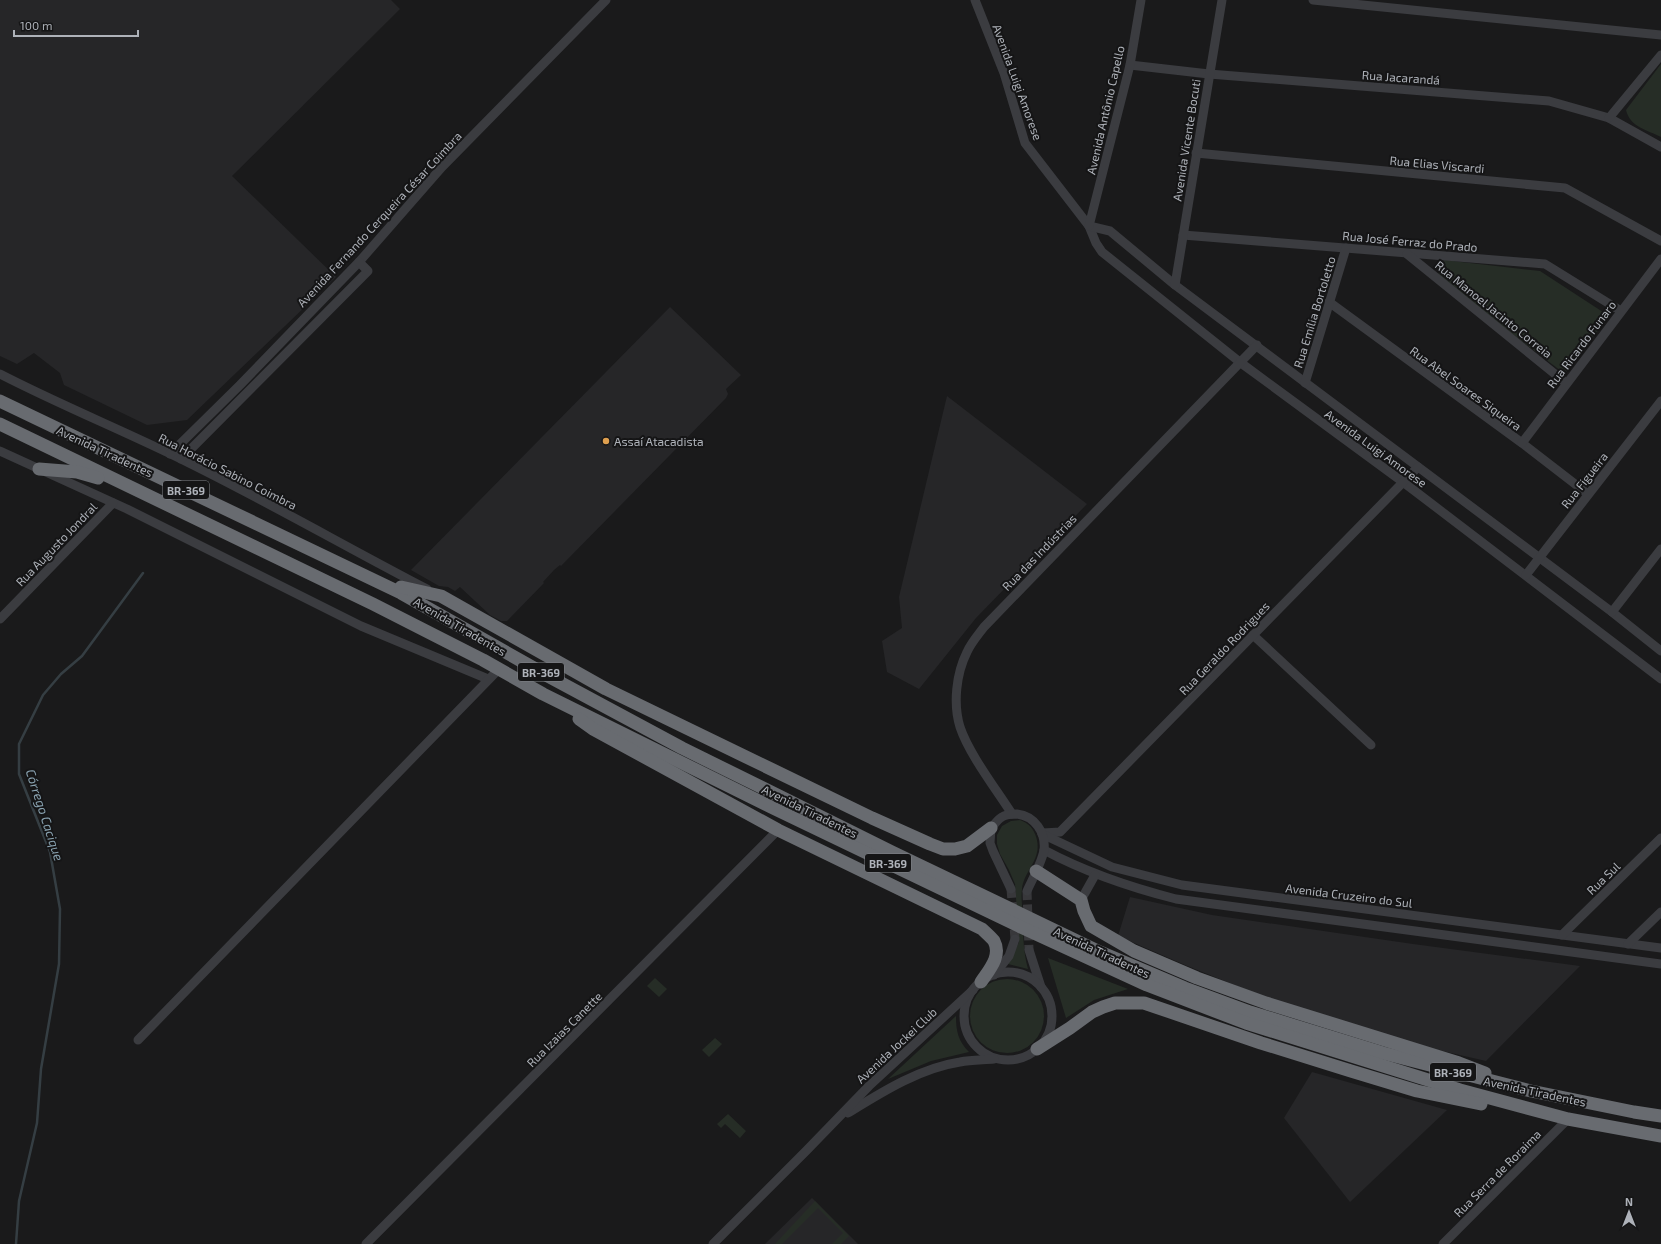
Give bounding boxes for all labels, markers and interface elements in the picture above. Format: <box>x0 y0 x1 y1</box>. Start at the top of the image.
scale bar <box>14 12 138 38</box>
text: 100 m <box>20 18 52 32</box>
street label: Avenida Luigi Amorese <box>990 22 1046 142</box>
street label: Avenida Antônio Capello <box>1083 44 1127 176</box>
street label: Rua Jacarandá <box>1361 67 1441 87</box>
street label: Avenida Vicente Bocuti <box>1169 78 1203 202</box>
street label: Avenida Fernando Cerqueira César Coimbra <box>294 129 464 309</box>
street label: Rua Elias Viscardi <box>1389 153 1485 175</box>
street label: Rua José Ferraz do Prado <box>1342 228 1478 254</box>
street label: Rua Emília Bortoletto <box>1290 254 1338 370</box>
street label: Rua Manoel Jacinto Correia <box>1433 258 1555 360</box>
street label: Rua Ricardo Funaro <box>1544 297 1618 390</box>
street label: Rua Abel Soares Siqueira <box>1408 343 1524 433</box>
street label: Avenida Luigi Amorese <box>1322 406 1430 490</box>
street label: Avenida Tiradentes <box>55 423 155 479</box>
street label: Rua Horácio Sabino Coimbra <box>157 430 299 512</box>
place label: Assaí Atacadista <box>614 434 704 448</box>
marker: Assaí Atacadista <box>601 436 611 446</box>
street label: Rua Figueira <box>1558 449 1610 511</box>
road number: BR-369 <box>163 481 209 499</box>
street label: Rua Augusto Jondral <box>13 499 100 589</box>
street label: Rua das Indústrias <box>999 511 1079 593</box>
street label: Avenida Tiradentes <box>411 594 509 658</box>
street label: Rua Geraldo Rodrigues <box>1176 599 1272 697</box>
road number: BR-369 <box>518 663 564 681</box>
water label: Córrego Cacique <box>23 767 67 863</box>
street label: Avenida Tiradentes <box>760 782 860 840</box>
road number: BR-369 <box>865 854 911 872</box>
street label: Rua Sul <box>1584 859 1623 897</box>
street label: Avenida Cruzeiro do Sul <box>1285 880 1414 910</box>
street label: Avenida Tiradentes <box>1052 924 1152 980</box>
street label: Rua Izaias Canette <box>524 989 604 1069</box>
street label: Avenida Jockei Club <box>853 1004 939 1086</box>
road number: BR-369 <box>1430 1063 1476 1081</box>
street label: Avenida Tiradentes <box>1482 1073 1588 1109</box>
street label: Rua Serra de Roraima <box>1451 1127 1543 1219</box>
north arrow <box>1609 1192 1649 1232</box>
text: N <box>1625 1195 1633 1208</box>

